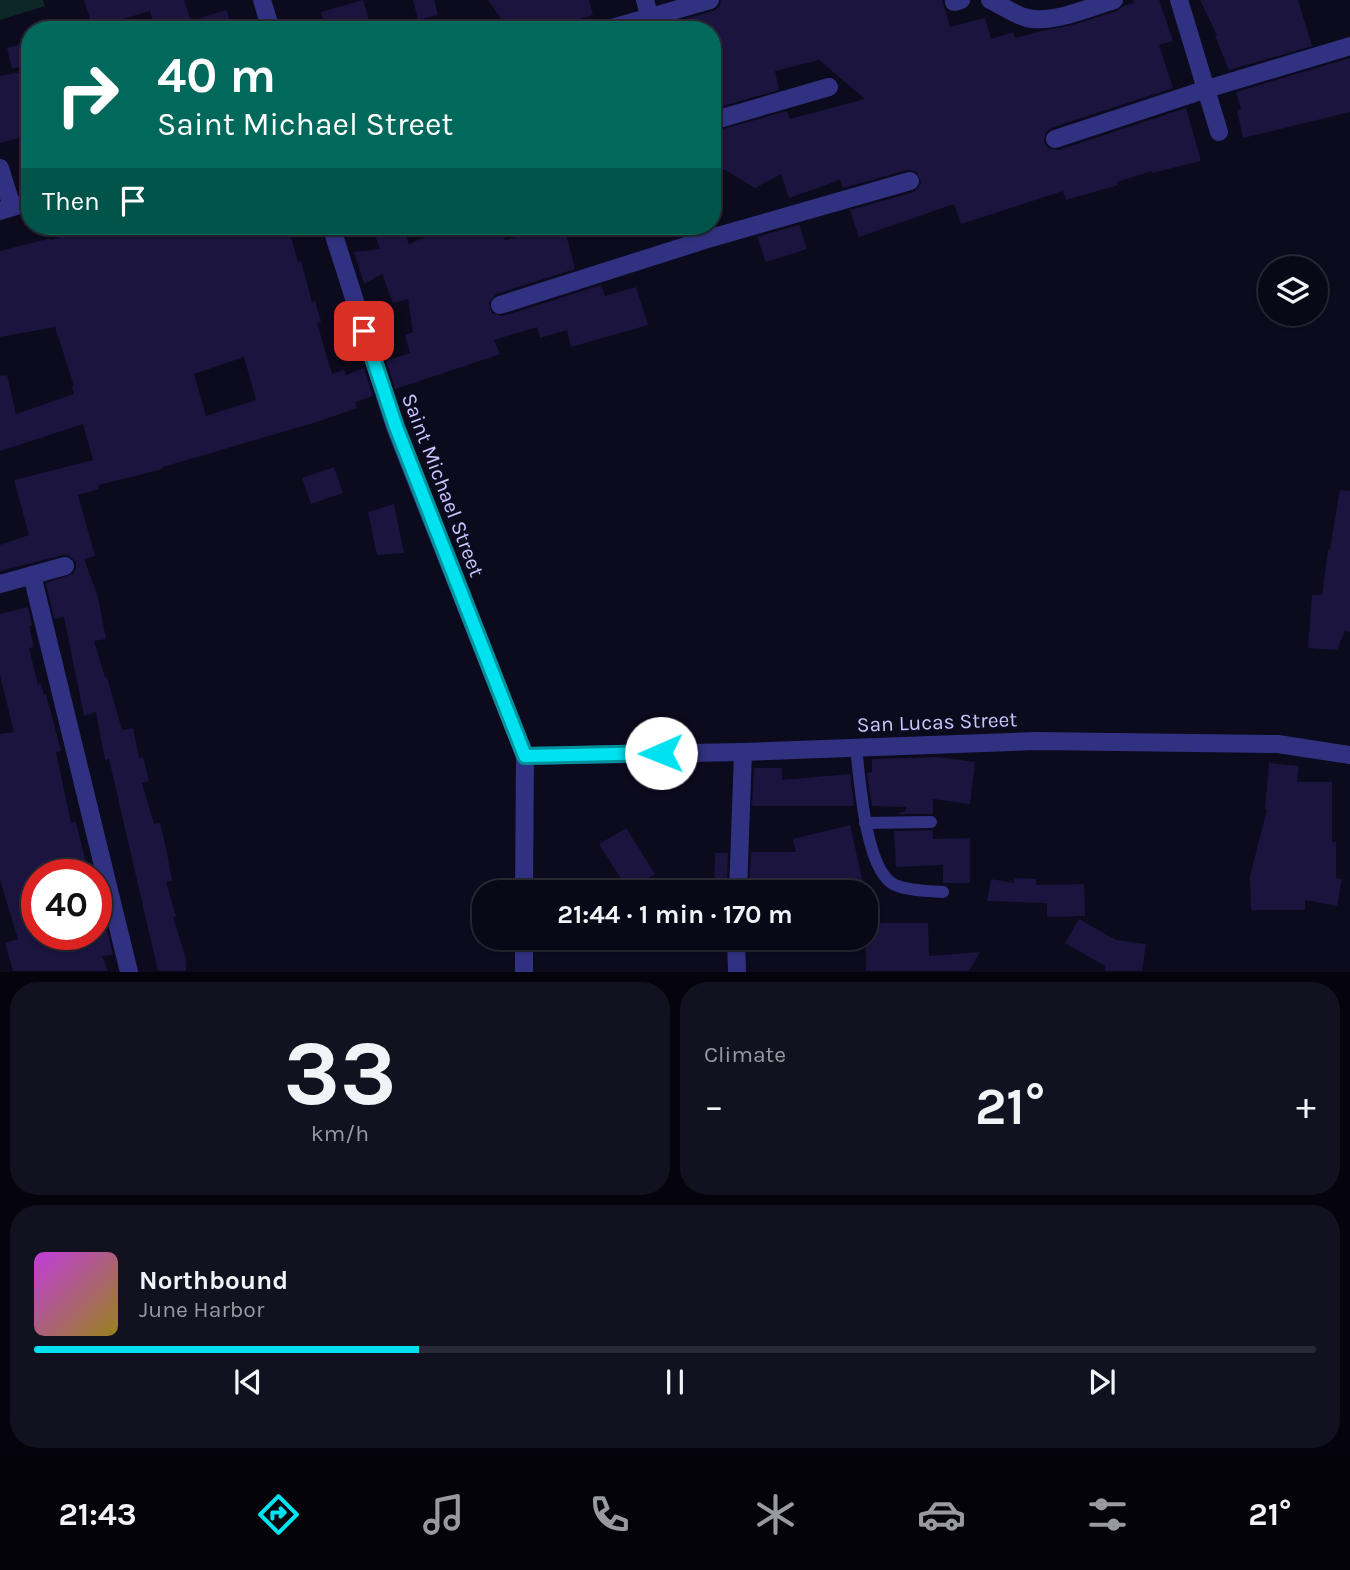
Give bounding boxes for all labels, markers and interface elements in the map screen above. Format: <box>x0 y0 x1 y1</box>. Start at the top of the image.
text: 40 m <box>157 47 276 104</box>
icon: right <box>42 49 133 140</box>
text: Saint Michael Street <box>157 106 453 143</box>
icon: arrive <box>114 182 152 220</box>
text: Then <box>42 186 100 217</box>
map controls <box>1258 256 1328 326</box>
button: layers <box>1258 256 1328 326</box>
pin <box>334 301 394 361</box>
icon: arrive <box>345 312 383 350</box>
street label: Saint Michael Street <box>397 390 489 580</box>
street label: San Lucas Street <box>856 707 1018 737</box>
position arrow <box>624 716 698 790</box>
speed limit sign: 40 <box>21 859 112 950</box>
text: 21:44 · 1 min · 170 m <box>557 899 793 930</box>
text: 33 <box>283 1021 397 1127</box>
text: Climate <box>704 1041 786 1068</box>
text: 21° <box>975 1076 1045 1137</box>
text: − <box>704 1084 724 1129</box>
text: + <box>1296 1084 1316 1129</box>
text: km/h <box>311 1120 369 1147</box>
text: Northbound <box>139 1265 288 1296</box>
text: June Harbor <box>139 1296 264 1323</box>
icon: previous <box>229 1363 267 1401</box>
icon: pause <box>656 1363 694 1401</box>
icon: next <box>1083 1363 1121 1401</box>
icon: directions <box>254 1490 303 1539</box>
icon: music <box>419 1490 468 1539</box>
icon: phone <box>585 1490 634 1539</box>
icon: climate <box>751 1490 800 1539</box>
icon: car <box>917 1490 966 1539</box>
icon: filters <box>1083 1490 1132 1539</box>
text: 21:43 <box>58 1496 137 1533</box>
text: 21° <box>1248 1496 1292 1533</box>

